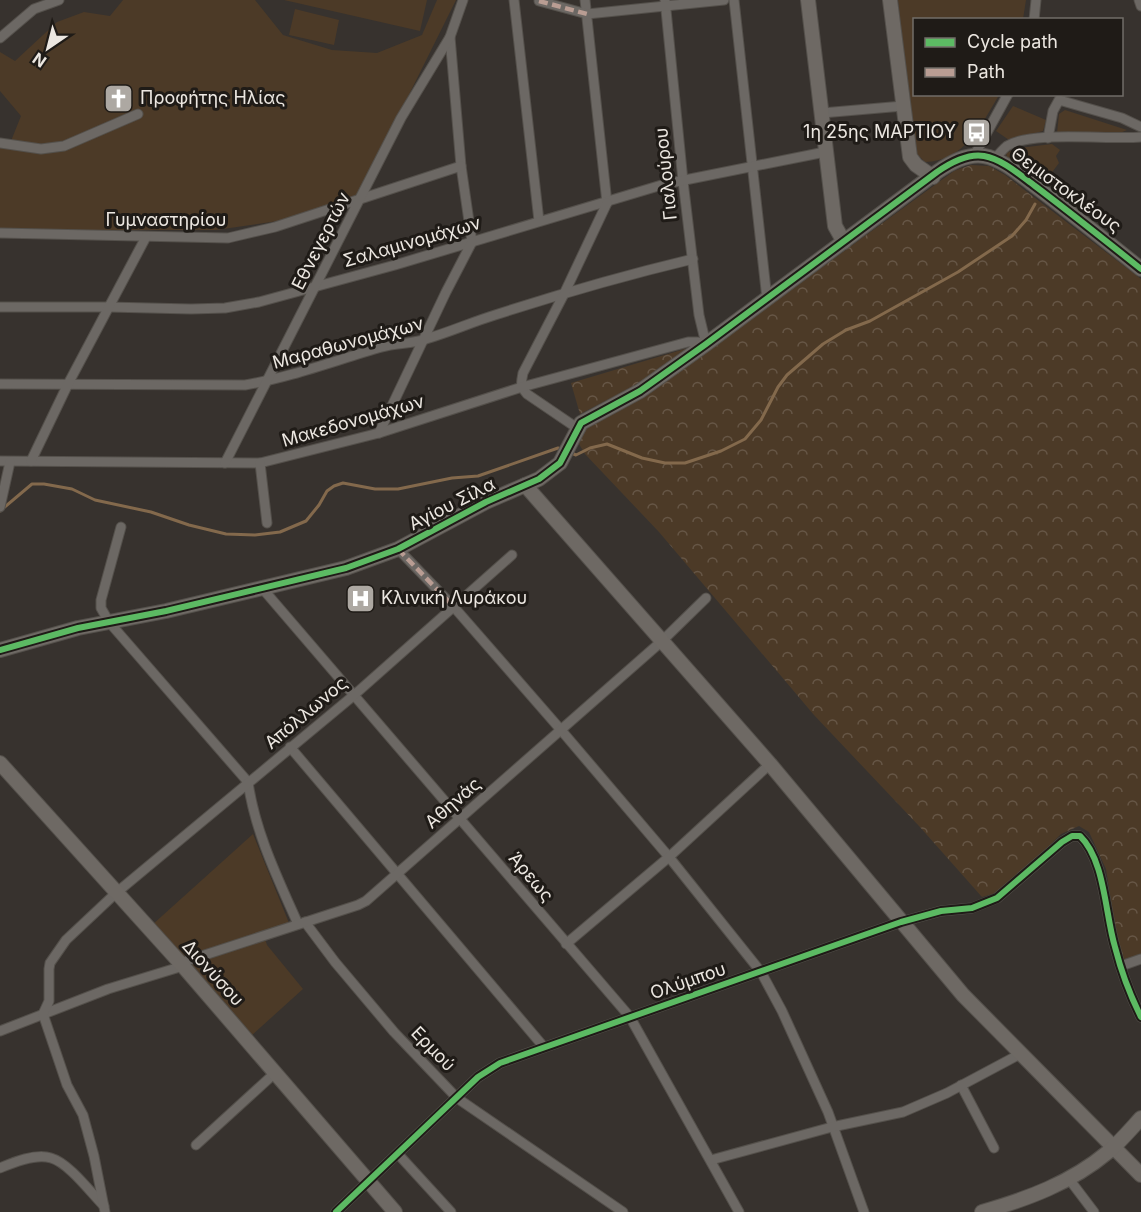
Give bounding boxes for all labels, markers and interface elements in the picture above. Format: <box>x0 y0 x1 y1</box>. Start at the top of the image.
north arrow <box>18 18 78 78</box>
legend <box>913 18 1123 96</box>
text: Cycle path <box>967 31 1058 52</box>
text: N <box>29 49 50 72</box>
text: Path <box>967 61 1005 82</box>
church icon: Προφήτης Ηλίας <box>103 82 135 114</box>
place label: Προφήτης Ηλίας <box>140 87 286 108</box>
bus stop icon: 1η 25ης ΜΑΡΤΙΟΥ <box>961 116 993 148</box>
place label: 1η 25ης ΜΑΡΤΙΟΥ <box>803 121 956 142</box>
street label: Γιαλούρου <box>650 127 681 221</box>
street label: Θεμιστοκλέους <box>1007 143 1125 237</box>
street label: Εθνεγερτών <box>287 188 354 293</box>
street label: Γυμναστηρίου <box>106 209 227 230</box>
street label: Σαλαμινομάχων <box>341 212 483 271</box>
street label: Μαραθωνομάχων <box>270 312 426 373</box>
street label: Μακεδονομάχων <box>279 390 427 451</box>
street label: Αγίου Σίλα <box>405 473 498 534</box>
hospital icon: Κλινική Λυράκου <box>344 582 376 614</box>
place label: Κλινική Λυράκου <box>381 587 527 608</box>
street label: Απόλλωνος <box>260 672 351 753</box>
street label: Αθηνάς <box>421 773 485 832</box>
street label: Άρεως <box>505 848 558 906</box>
street label: Διονύσου <box>178 935 248 1010</box>
street label: Ολύμπου <box>647 958 728 1003</box>
street label: Ερμού <box>407 1022 460 1075</box>

